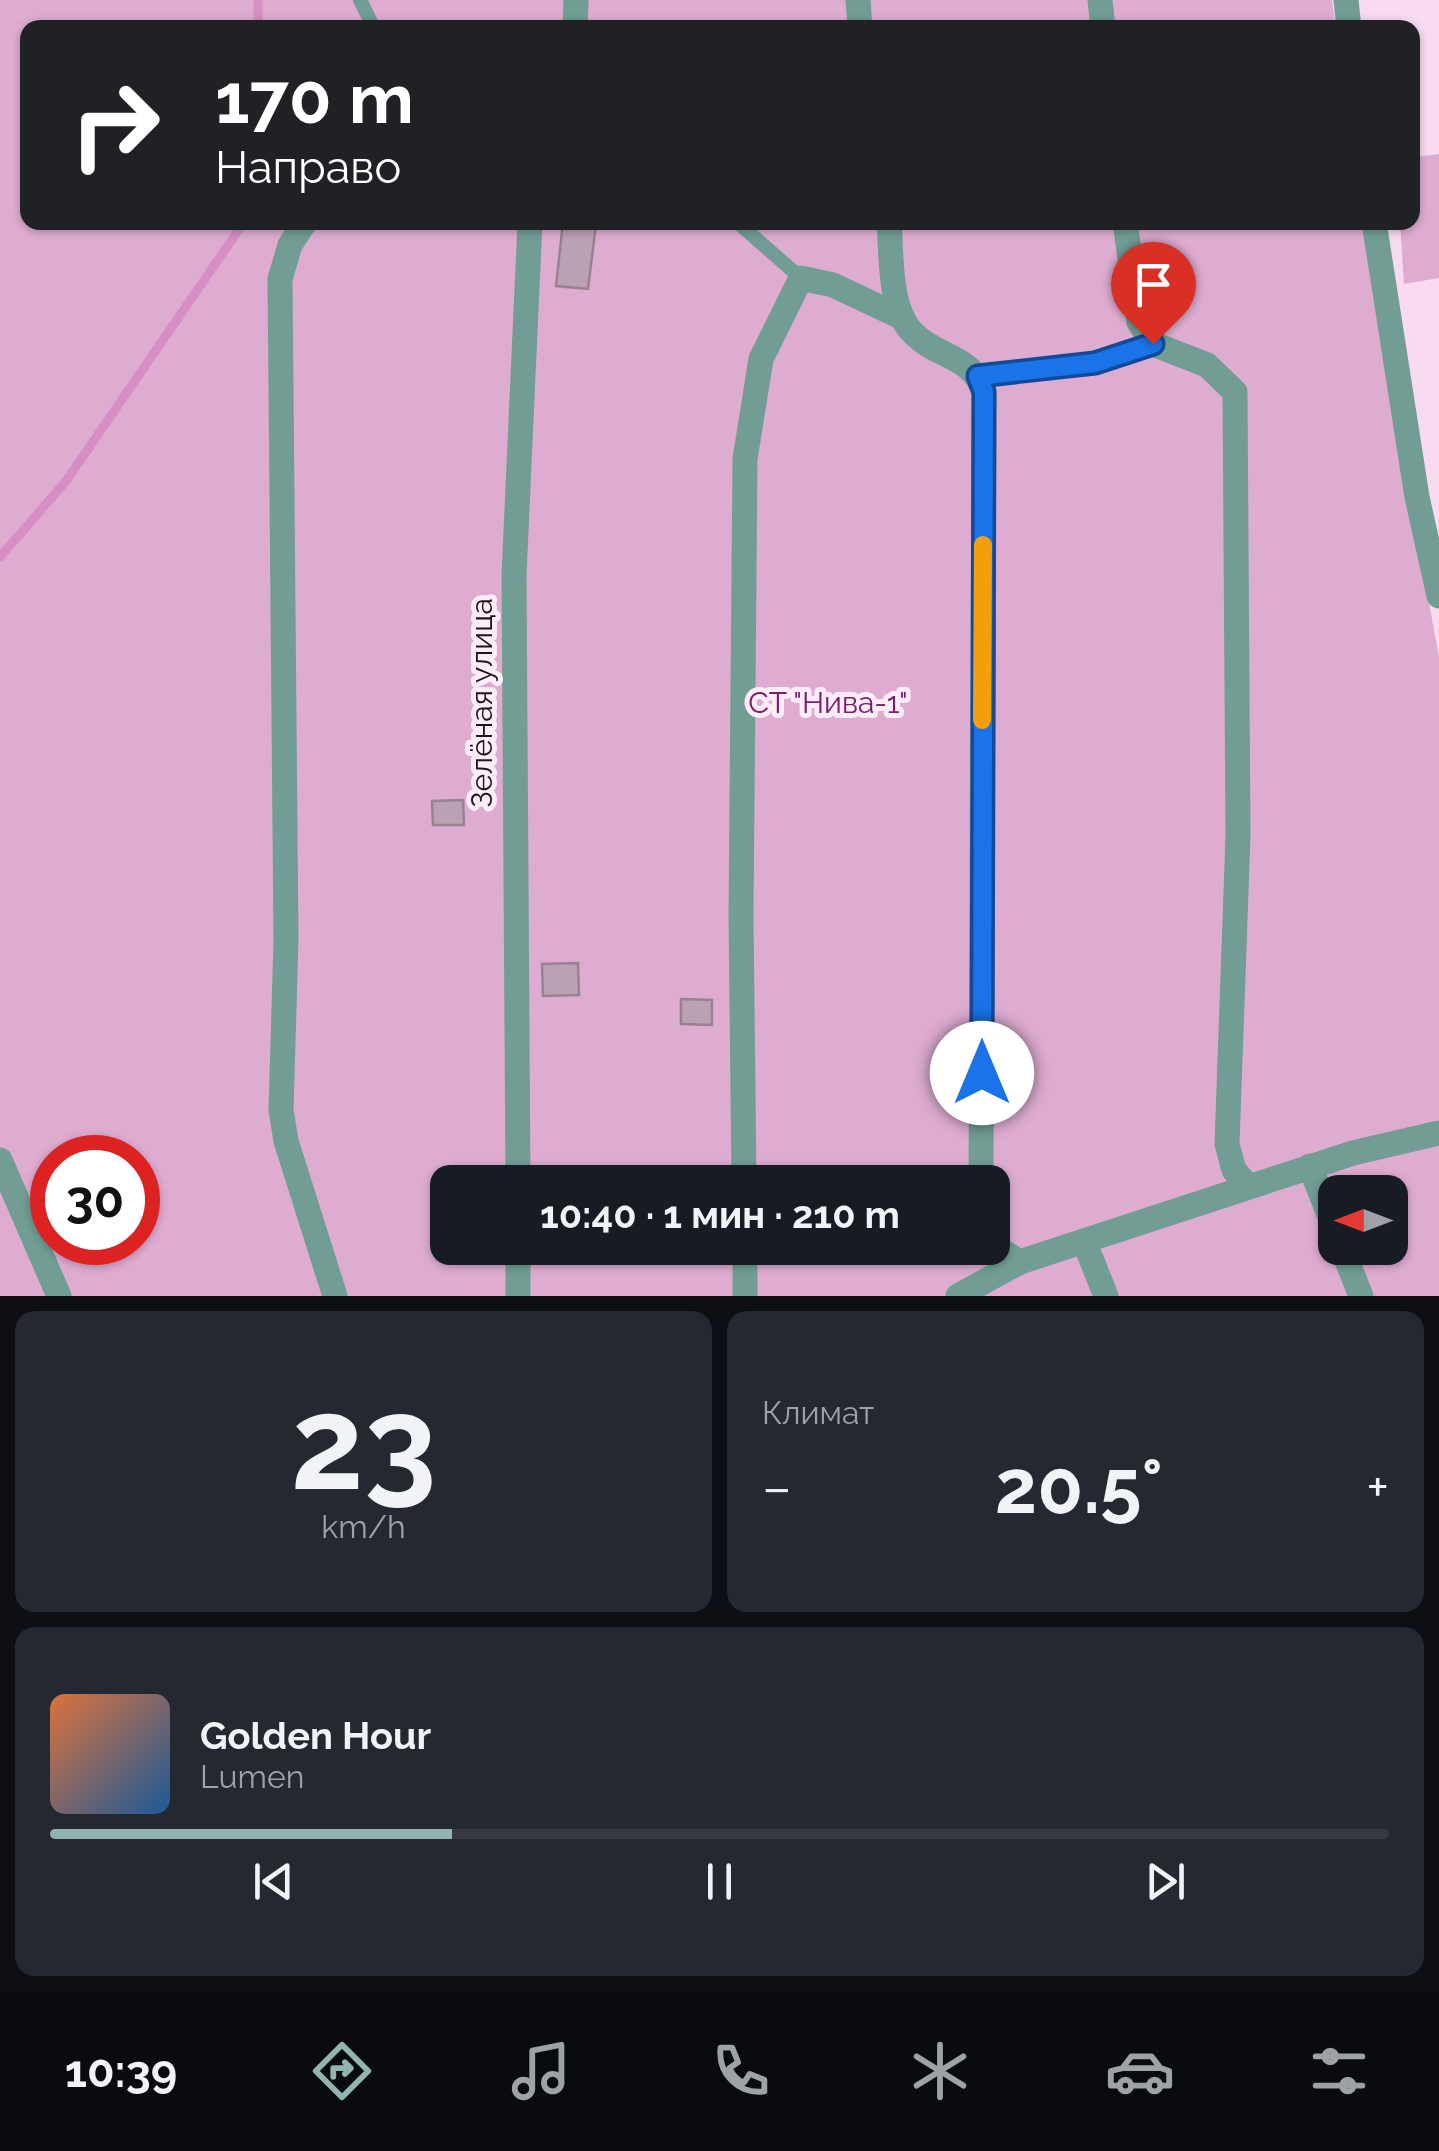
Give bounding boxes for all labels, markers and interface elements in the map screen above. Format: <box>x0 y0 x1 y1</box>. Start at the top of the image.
text: 170 m <box>215 57 414 139</box>
icon: right <box>50 60 180 190</box>
text: Направо <box>215 141 401 194</box>
pin <box>1111 242 1196 345</box>
icon: arrive <box>1126 257 1181 312</box>
street label: Зелёная улица <box>464 598 499 808</box>
park label: СТ "Нива-1" <box>748 685 908 720</box>
position arrow <box>930 1021 1034 1125</box>
speed limit sign: 30 <box>30 1135 160 1265</box>
north arrow <box>1318 1175 1408 1265</box>
map controls <box>1318 1175 1408 1265</box>
text: 10:40 · 1 мин · 210 m <box>540 1192 900 1237</box>
text: 23 <box>291 1367 436 1519</box>
text: Климат <box>762 1394 874 1431</box>
text: 20.5° <box>995 1442 1163 1531</box>
text: − <box>762 1455 792 1520</box>
text: + <box>1366 1455 1389 1520</box>
text: km/h <box>321 1508 406 1545</box>
text: Golden Hour <box>200 1713 431 1758</box>
text: Lumen <box>200 1758 304 1795</box>
icon: previous <box>246 1854 301 1909</box>
icon: pause <box>692 1854 747 1909</box>
icon: next <box>1138 1854 1193 1909</box>
icon: directions <box>307 2036 377 2106</box>
icon: music <box>506 2036 576 2106</box>
icon: phone <box>706 2036 776 2106</box>
icon: climate <box>905 2036 975 2106</box>
icon: car <box>1105 2036 1175 2106</box>
icon: filters <box>1304 2036 1374 2106</box>
text: 10:39 <box>65 2045 177 2098</box>

